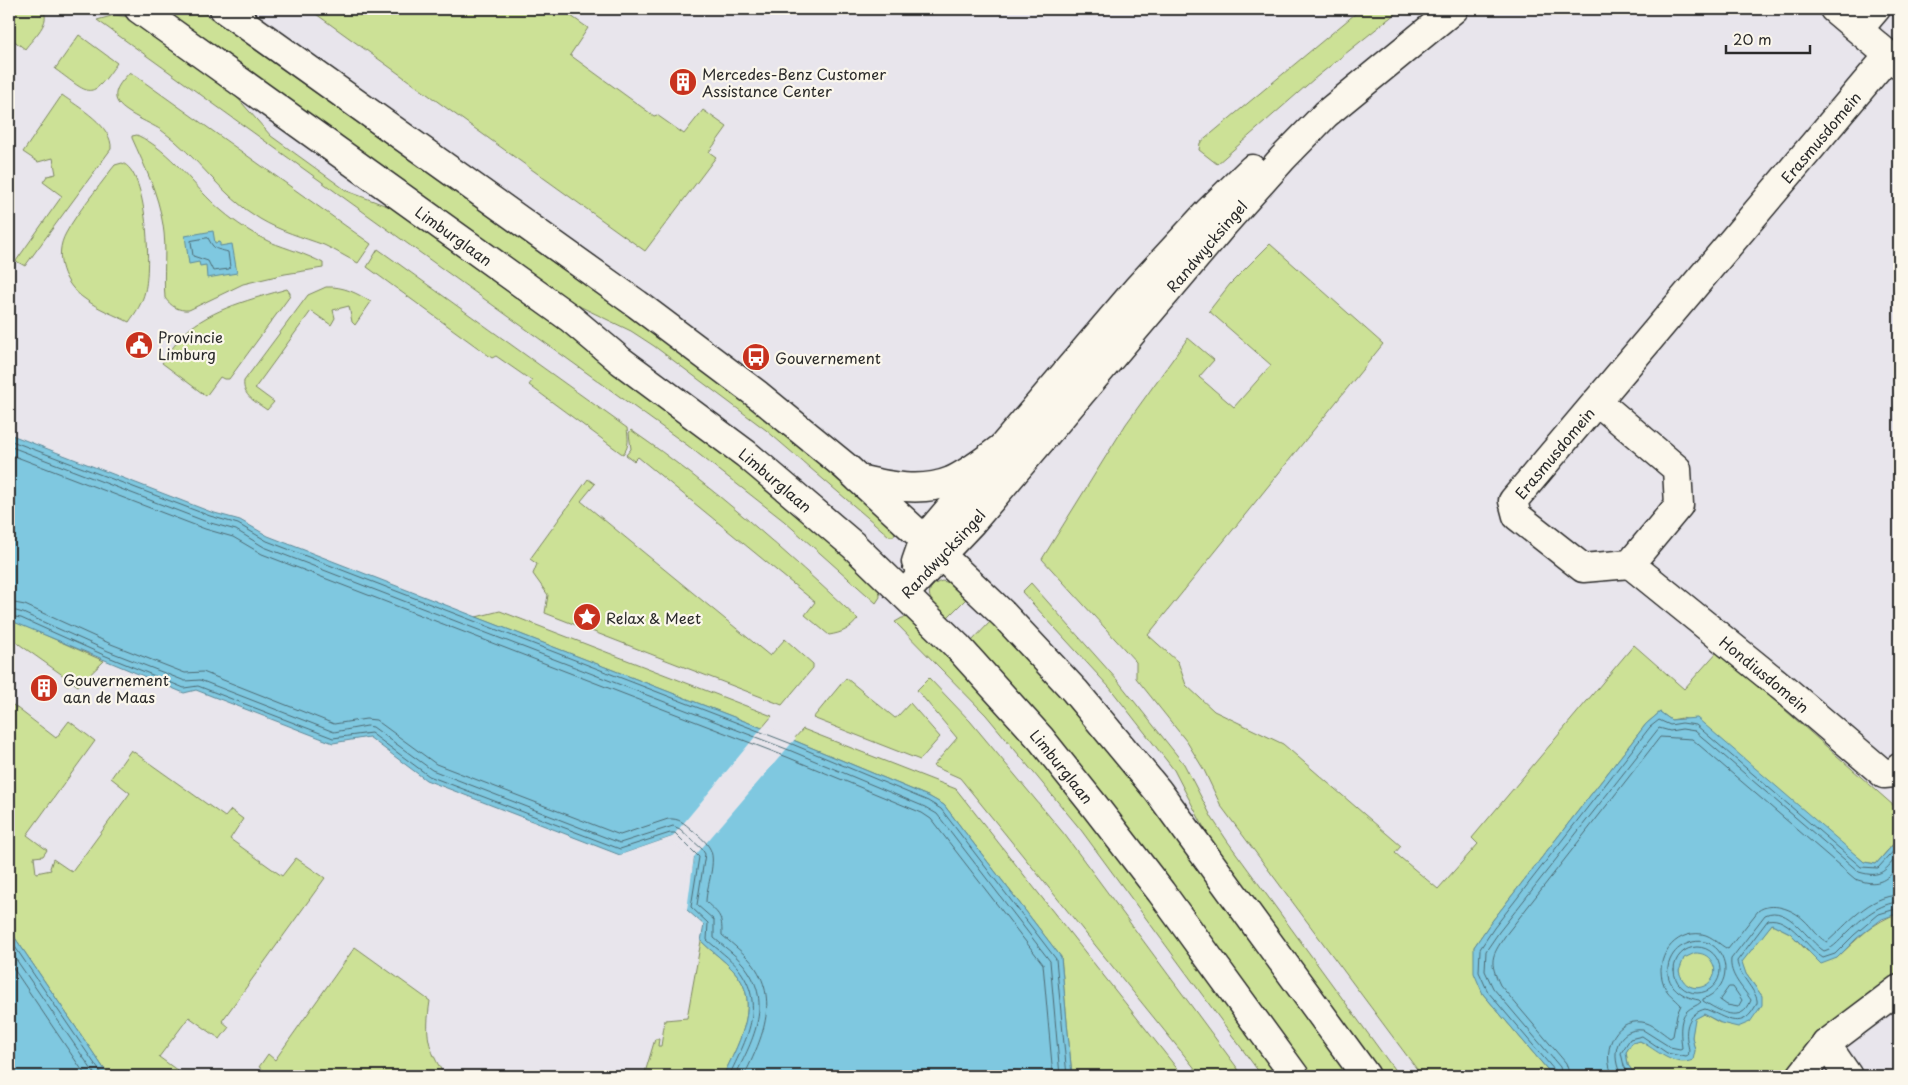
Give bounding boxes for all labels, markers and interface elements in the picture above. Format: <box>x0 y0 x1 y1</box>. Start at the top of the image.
scale bar <box>1726 22 1809 54</box>
text: 20 m <box>1733 27 1772 50</box>
place label: Mercedes-Benz Customer Assistance Center <box>702 62 886 102</box>
building icon: Mercedes-Benz Customer Assistance Center <box>668 67 698 97</box>
street label: Erasmusdomein <box>1775 86 1866 188</box>
street label: Randwycksingel <box>1160 195 1252 297</box>
street label: Limburglaan <box>411 200 498 271</box>
place label: Provincie Limburg <box>158 325 223 365</box>
public building icon: Provincie Limburg <box>124 330 154 360</box>
bus stop icon: Gouvernement <box>741 342 771 372</box>
place label: Gouvernement <box>775 346 881 369</box>
street label: Erasmusdomein <box>1509 402 1599 503</box>
street label: Limburglaan <box>735 441 818 517</box>
street label: Randwycksingel <box>895 504 990 603</box>
place icon: Relax & Meet <box>572 602 602 632</box>
place label: Relax & Meet <box>606 606 701 629</box>
street label: Hondiusdomein <box>1715 630 1815 717</box>
place label: Gouvernement aan de Maas <box>63 668 169 708</box>
building icon: Gouvernement aan de Maas <box>29 673 59 703</box>
street label: Limburglaan <box>1025 724 1100 808</box>

